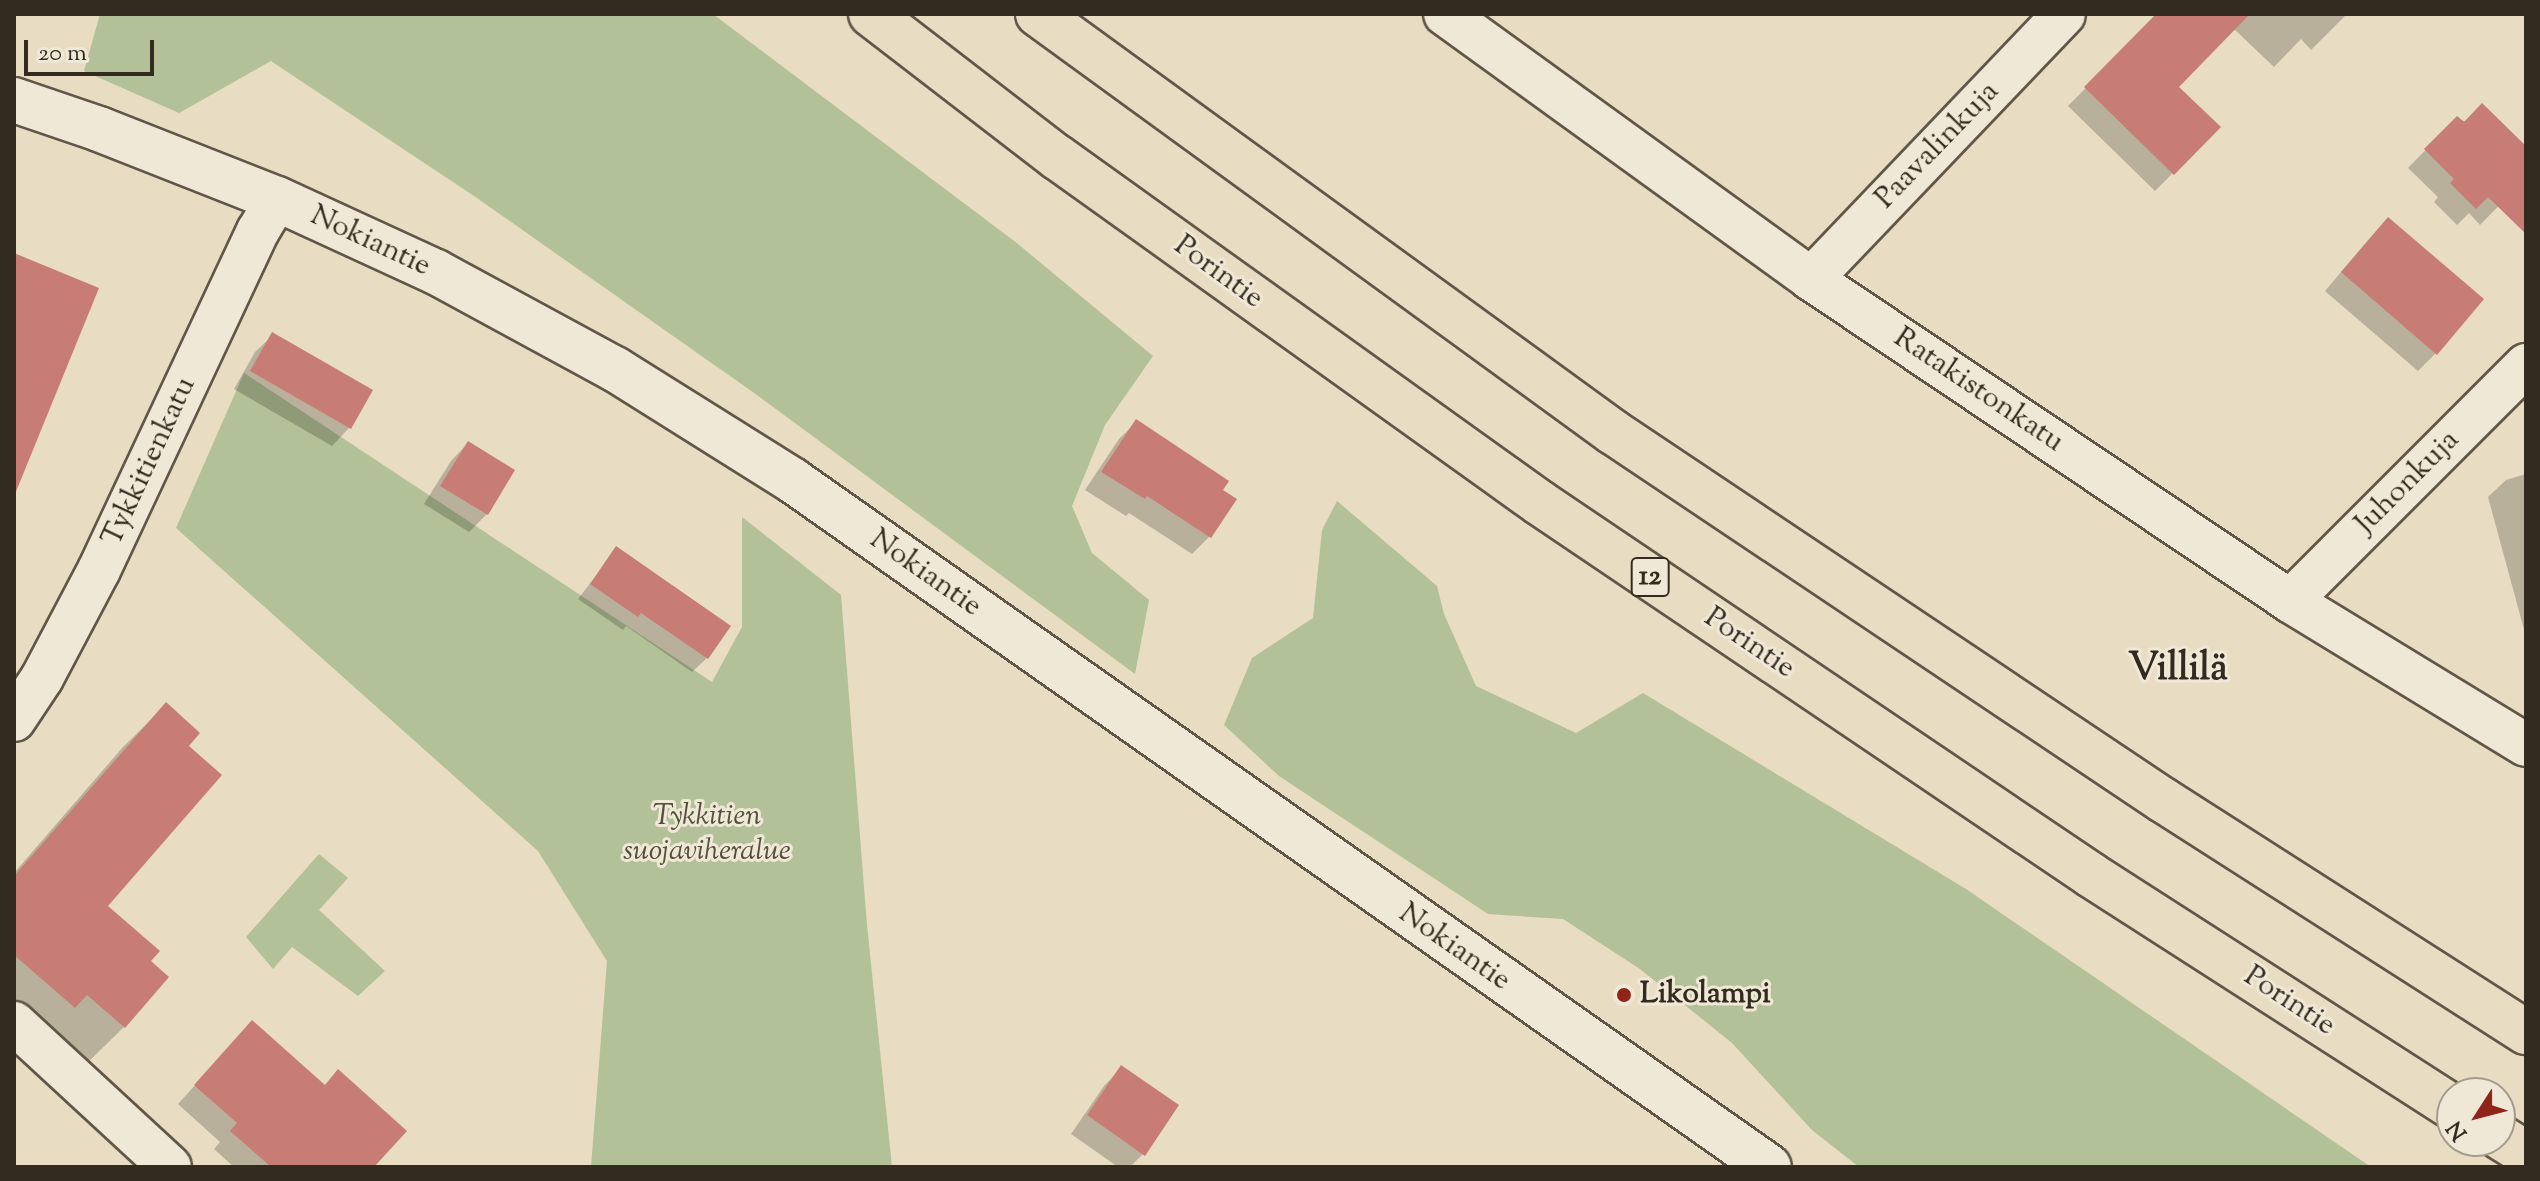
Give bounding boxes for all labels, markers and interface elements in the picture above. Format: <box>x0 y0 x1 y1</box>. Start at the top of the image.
scale bar <box>28 24 158 74</box>
text: 20 m <box>38 37 87 71</box>
street label: Paavalinkuja <box>1868 75 2008 217</box>
street label: Nokiantie <box>304 199 436 285</box>
street label: Porintie <box>1166 229 1270 317</box>
street label: Ratakistonkatu <box>1886 321 2070 461</box>
street label: Tykkitienkatu <box>95 372 205 552</box>
street label: Juhonkuja <box>2348 423 2468 543</box>
street label: Nokiantie <box>862 522 988 626</box>
road number: 12 <box>1630 553 1670 601</box>
street label: Porintie <box>1697 601 1801 687</box>
district label: Villilä <box>2128 648 2228 694</box>
park label: Tykkitien suojaviheralue <box>623 799 791 870</box>
street label: Nokiantie <box>1391 896 1517 1000</box>
street label: Porintie <box>2236 959 2342 1045</box>
place label: Likolampi <box>1640 977 1771 1013</box>
marker: Likolampi <box>1615 986 1633 1004</box>
north arrow <box>2436 1077 2516 1157</box>
text: N <box>2440 1113 2476 1146</box>

